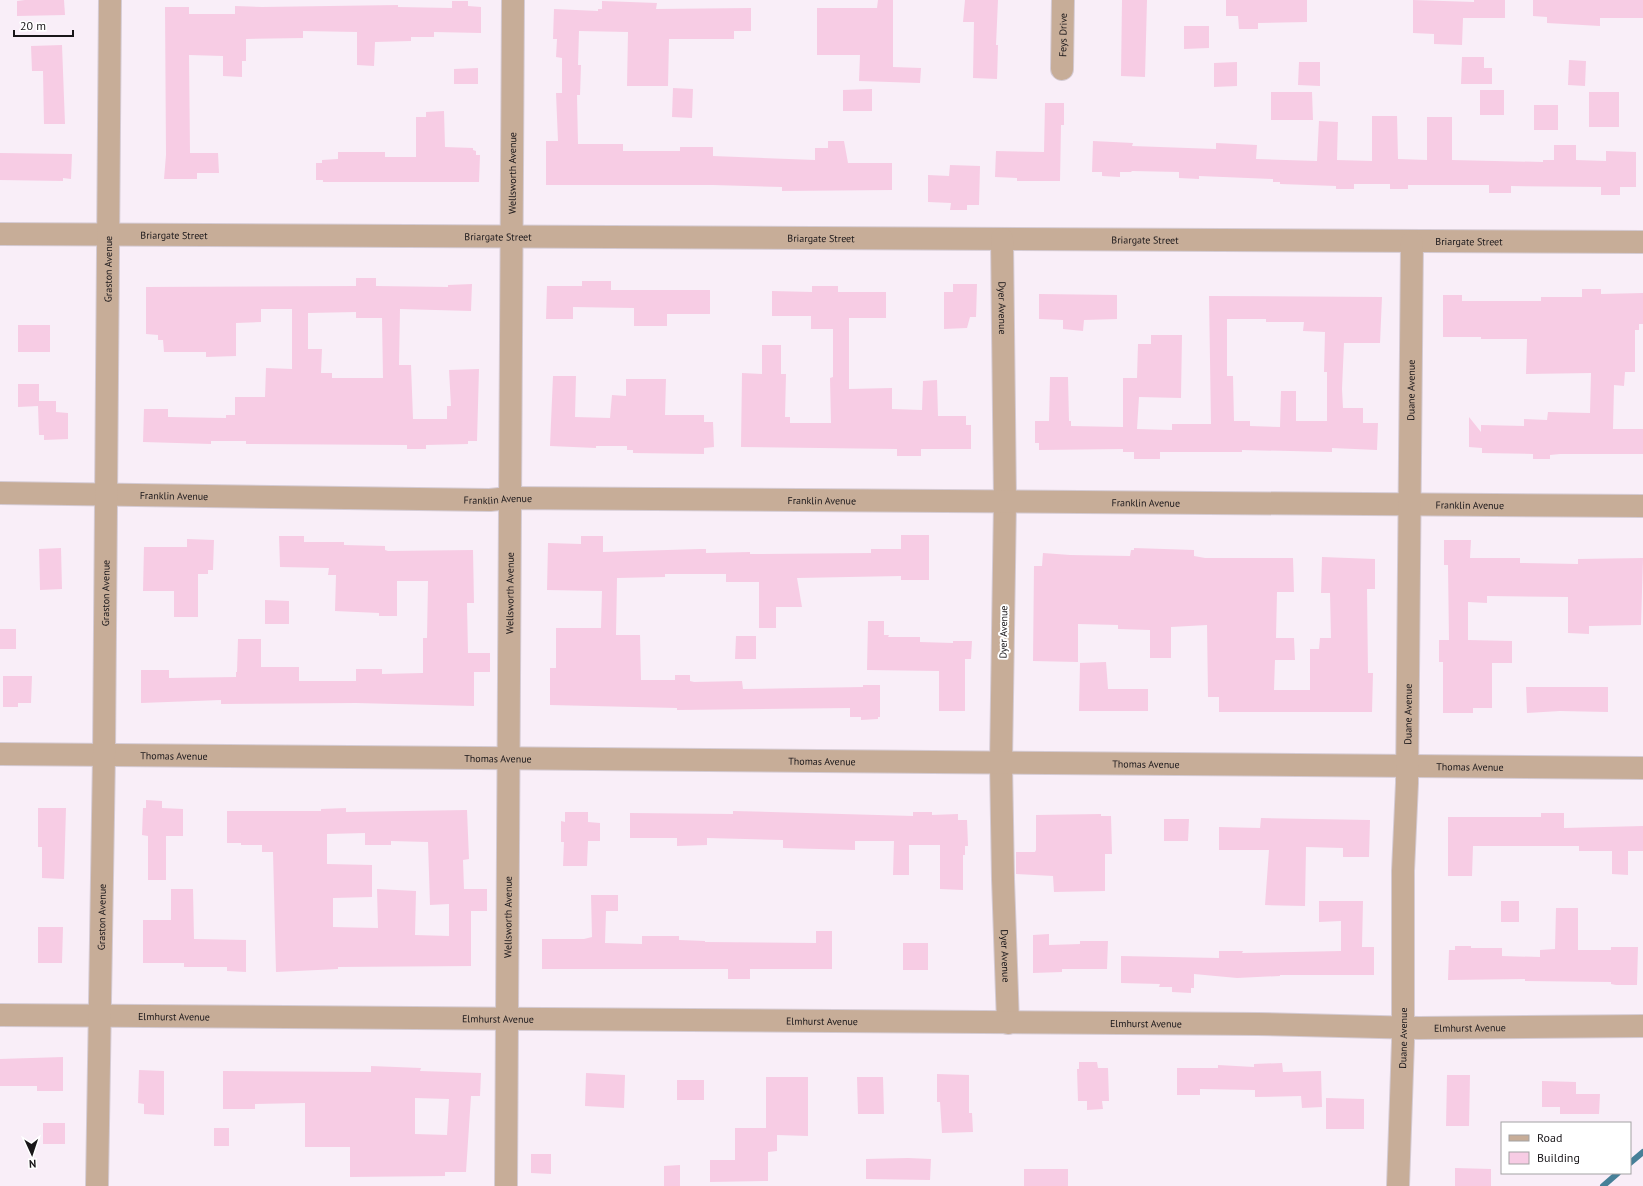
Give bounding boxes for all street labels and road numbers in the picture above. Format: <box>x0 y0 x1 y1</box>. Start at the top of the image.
street label: Feys Drive <box>1056 13 1070 57</box>
street label: Wellsworth Avenue <box>506 132 519 214</box>
street label: Briargate Street <box>140 229 208 242</box>
street label: Briargate Street <box>464 230 532 244</box>
street label: Briargate Street <box>787 232 855 245</box>
street label: Briargate Street <box>1111 233 1179 247</box>
street label: Briargate Street <box>1435 235 1503 248</box>
street label: Graston Avenue <box>102 236 115 302</box>
street label: Dyer Avenue <box>995 281 1009 335</box>
street label: Duane Avenue <box>1404 360 1418 421</box>
street label: Franklin Avenue <box>140 489 208 503</box>
street label: Franklin Avenue <box>464 492 532 507</box>
street label: Franklin Avenue <box>788 494 856 507</box>
street label: Franklin Avenue <box>1111 496 1180 510</box>
street label: Franklin Avenue <box>1435 499 1504 512</box>
street label: Wellsworth Avenue <box>503 552 517 634</box>
street label: Graston Avenue <box>99 560 113 626</box>
street label: Dyer Avenue <box>997 605 1010 659</box>
street label: Duane Avenue <box>1401 684 1415 745</box>
street label: Thomas Avenue <box>140 749 208 763</box>
street label: Thomas Avenue <box>464 752 532 766</box>
street label: Thomas Avenue <box>788 755 856 768</box>
street label: Thomas Avenue <box>1112 757 1180 771</box>
street label: Thomas Avenue <box>1436 760 1504 774</box>
street label: Wellsworth Avenue <box>501 876 515 958</box>
street label: Graston Avenue <box>95 884 109 950</box>
street label: Dyer Avenue <box>998 929 1013 983</box>
street label: Duane Avenue <box>1396 1008 1410 1069</box>
street label: Elmhurst Avenue <box>138 1010 210 1024</box>
street label: Elmhurst Avenue <box>462 1012 534 1026</box>
street label: Elmhurst Avenue <box>786 1015 858 1028</box>
street label: Elmhurst Avenue <box>1110 1017 1182 1030</box>
street label: Elmhurst Avenue <box>1434 1021 1506 1035</box>

